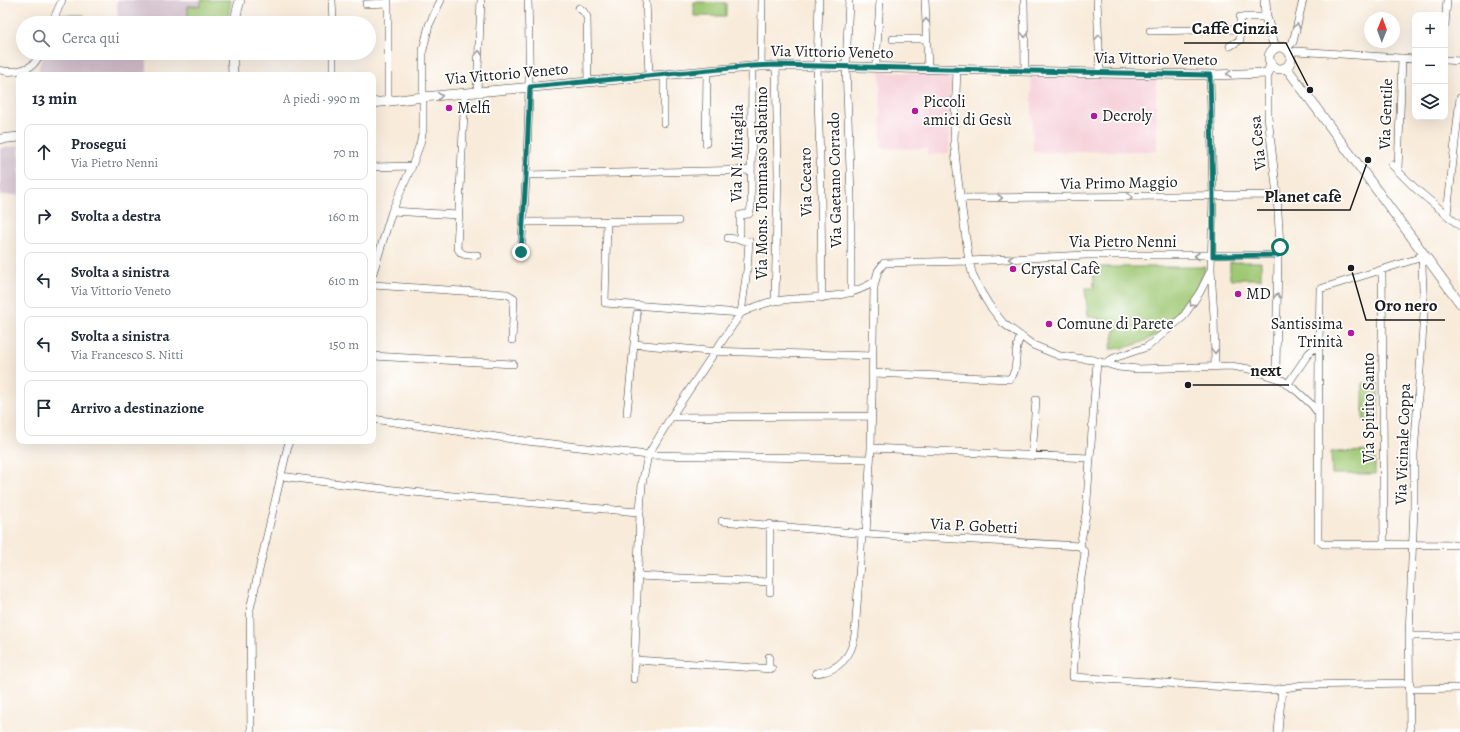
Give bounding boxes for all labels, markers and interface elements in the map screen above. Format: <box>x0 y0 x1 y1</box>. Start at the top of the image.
north arrow <box>1364 12 1400 48</box>
map controls <box>1412 12 1448 120</box>
button: + <box>1412 12 1448 48</box>
callout: Caffè Cinzia <box>1184 14 1286 43</box>
search box <box>16 16 376 60</box>
text: Caffè Cinzia <box>1192 17 1279 40</box>
one-way arrow <box>922 18 930 24</box>
one-way arrow <box>1292 23 1300 29</box>
icon: search <box>30 27 52 49</box>
text: Cerca qui <box>62 28 120 48</box>
one-way arrow <box>1021 32 1029 38</box>
one-way arrow <box>1094 34 1103 40</box>
street label: Via Vittorio Veneto <box>769 40 894 64</box>
street label: Via Vittorio Veneto <box>1093 47 1218 71</box>
button: − <box>1412 48 1448 84</box>
one-way arrow <box>475 50 483 56</box>
street label: Via Vittorio Veneto <box>444 58 569 90</box>
one-way arrow <box>1226 70 1232 79</box>
street label: Via Gentile <box>1374 78 1398 151</box>
button: layers <box>1412 84 1448 120</box>
street label: Via Mons. Tommaso Sabatino <box>751 86 773 281</box>
text: 13 min <box>32 87 77 110</box>
text: A piedi · 990 m <box>283 90 360 107</box>
place label: Piccoli amici di Gesù <box>923 91 1012 131</box>
one-way arrow <box>437 92 443 101</box>
place label: Melfi <box>457 97 491 119</box>
marker: Melfi <box>444 103 454 113</box>
street label: Via N. Miraglia <box>725 103 749 203</box>
place label: Decroly <box>1102 105 1153 127</box>
marker: Piccoli amici di Gesù <box>910 106 920 116</box>
marker: Decroly <box>1089 111 1099 121</box>
street label: Via Gaetano Corrado <box>823 112 847 249</box>
street label: Via Cesa <box>1244 114 1272 173</box>
text: Prosegui <box>71 134 127 154</box>
icon: ahead <box>33 141 55 163</box>
text: 70 m <box>333 144 359 161</box>
street label: Via Cecaro <box>794 147 818 218</box>
text: Via Pietro Nenni <box>71 154 158 171</box>
street label: Via Primo Maggio <box>1059 171 1178 195</box>
callout: Planet cafè <box>1257 181 1350 210</box>
text: Planet cafè <box>1264 185 1342 208</box>
one-way arrow <box>1127 193 1133 201</box>
one-way arrow <box>997 194 1003 202</box>
icon: right <box>33 205 55 227</box>
text: Svolta a destra <box>71 206 161 226</box>
text: 160 m <box>328 208 359 225</box>
street label: Via Pietro Nenni <box>1068 231 1177 253</box>
route start <box>1271 238 1289 256</box>
route end <box>512 243 530 261</box>
one-way arrow <box>1194 252 1200 260</box>
one-way arrow <box>1008 254 1014 263</box>
place label: Crystal Cafè <box>1021 258 1100 280</box>
text: Svolta a sinistra <box>71 262 170 282</box>
marker: Crystal Cafè <box>1008 264 1018 274</box>
icon: left <box>33 269 55 291</box>
text: 610 m <box>328 272 359 289</box>
text: Via Vittorio Veneto <box>71 282 171 299</box>
place label: MD <box>1246 283 1271 305</box>
marker: MD <box>1233 289 1243 299</box>
callout: Oro nero <box>1366 291 1445 320</box>
one-way arrow <box>1273 293 1282 299</box>
text: Oro nero <box>1375 294 1438 317</box>
one-way arrow <box>1189 300 1197 307</box>
place label: Comune di Parete <box>1057 313 1174 335</box>
place label: Santissima Trinità <box>1271 313 1344 353</box>
marker: Comune di Parete <box>1044 319 1054 329</box>
text: Svolta a sinistra <box>71 326 170 346</box>
marker: Santissima Trinità <box>1346 328 1356 338</box>
icon: left <box>33 333 55 355</box>
text: 150 m <box>329 336 359 353</box>
text: Via Francesco S. Nitti <box>71 346 183 363</box>
one-way arrow <box>1210 348 1219 354</box>
street label: Via Spirito Santo <box>1358 353 1380 464</box>
callout: next <box>1242 356 1289 385</box>
text: next <box>1250 359 1282 382</box>
street label: Via Vicinale Coppa <box>1390 382 1416 506</box>
icon: arrive <box>33 397 55 419</box>
text: Arrivo a destinazione <box>71 398 204 418</box>
street label: Via P. Gobetti <box>929 513 1018 539</box>

